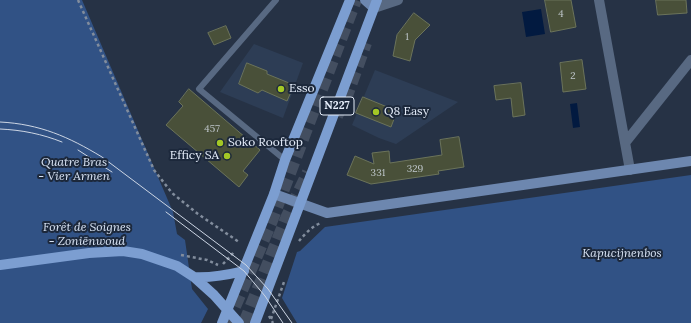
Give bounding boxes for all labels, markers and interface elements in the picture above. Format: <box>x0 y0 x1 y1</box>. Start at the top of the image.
house number: 4 <box>558 8 564 20</box>
house number: 1 <box>405 31 409 43</box>
house number: 2 <box>570 70 576 82</box>
place label: Esso <box>289 82 315 96</box>
marker: Esso <box>276 84 286 94</box>
road number: N227 <box>320 97 354 115</box>
place label: Q8 Easy <box>384 105 429 119</box>
marker: Q8 Easy <box>371 107 381 117</box>
house number: 457 <box>204 123 220 135</box>
place label: Soko Rooftop <box>228 136 303 150</box>
marker: Soko Rooftop <box>215 138 225 148</box>
place label: Efficy SA <box>170 149 219 163</box>
marker: Efficy SA <box>222 151 232 161</box>
park label: Quatre Bras - Vier Armen <box>38 156 110 184</box>
house number: 329 <box>407 163 423 175</box>
house number: 331 <box>371 167 385 179</box>
park label: Forêt de Soignes - Zoniënwoud <box>43 221 131 249</box>
park label: Kapucijnenbos <box>582 247 662 261</box>

